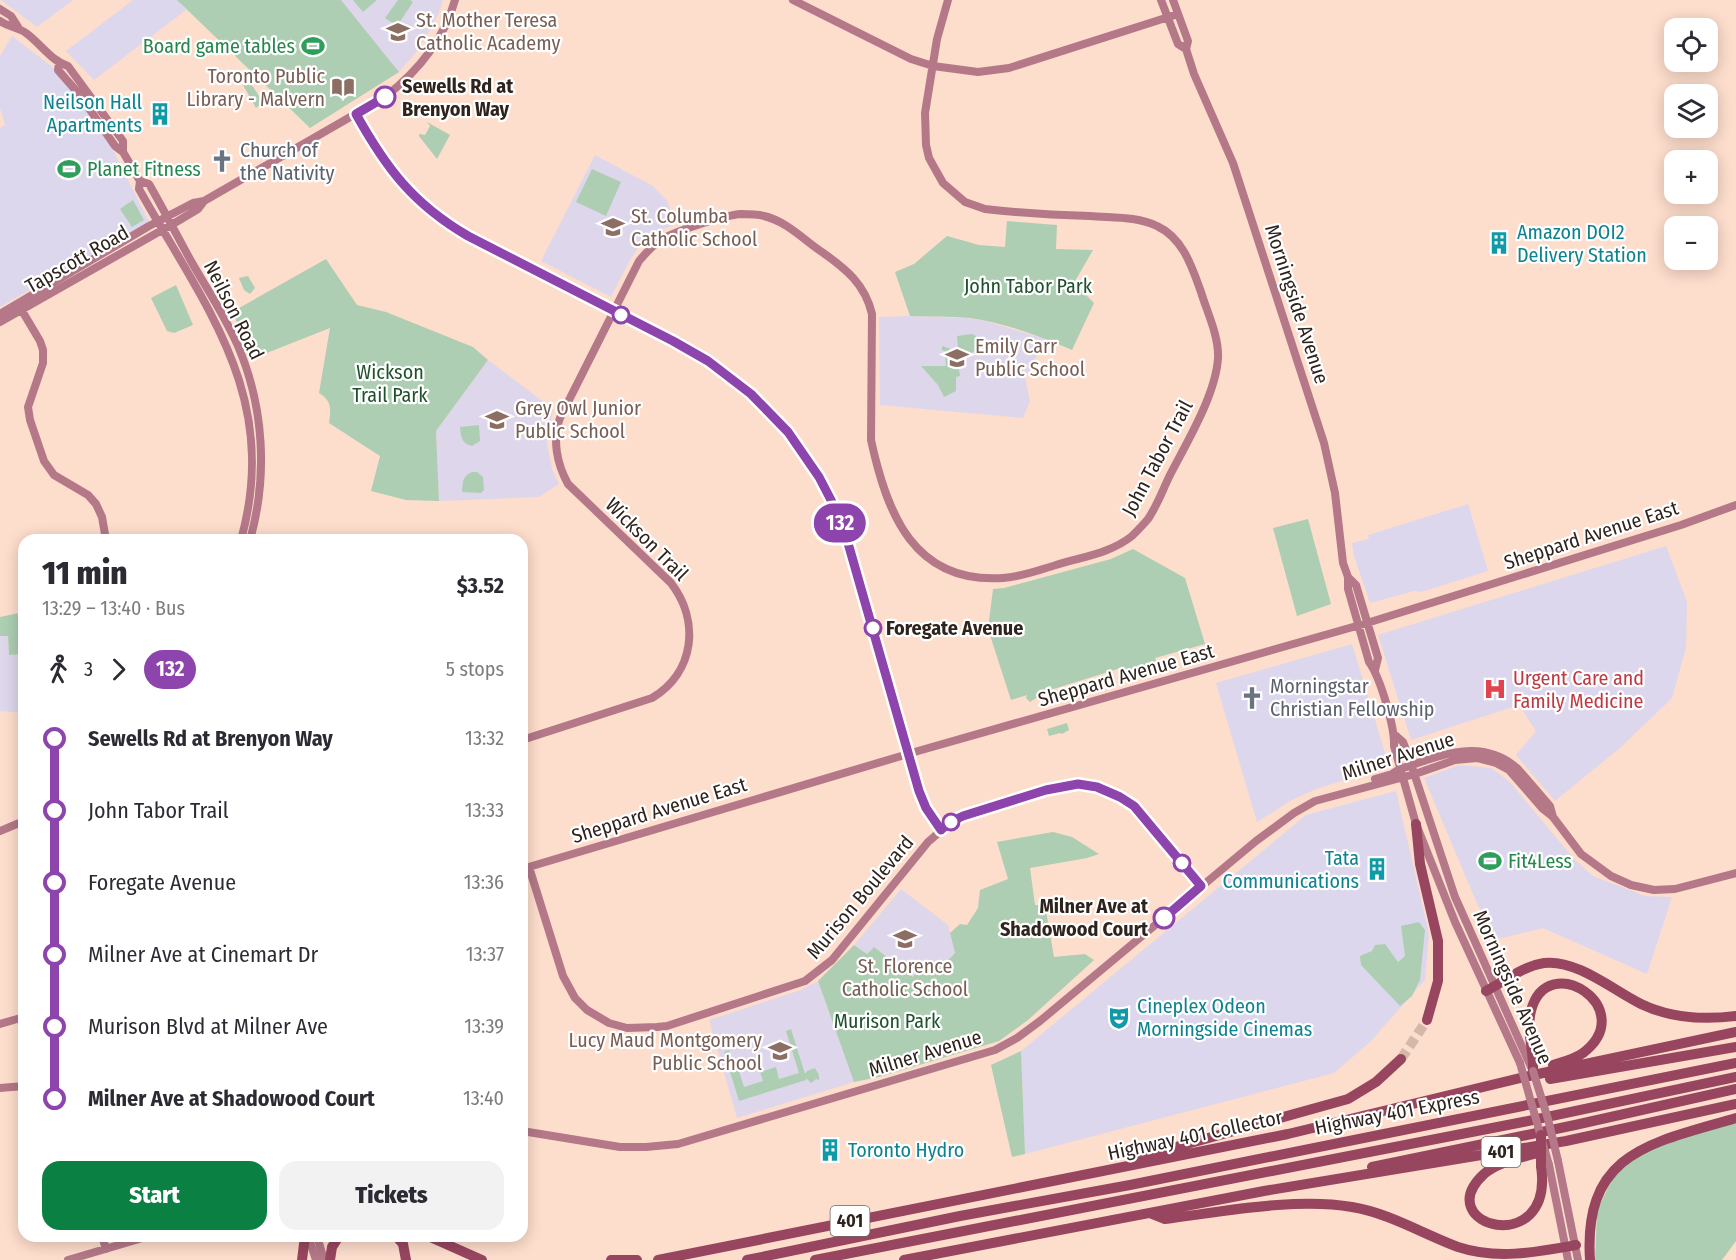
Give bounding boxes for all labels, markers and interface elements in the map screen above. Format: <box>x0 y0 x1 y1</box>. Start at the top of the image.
place label: St. Mother Teresa Catholic Academy <box>416 8 560 55</box>
map controls <box>1664 18 1718 270</box>
button: locate <box>1664 18 1718 72</box>
school or university icon: St. Mother Teresa Catholic Academy <box>385 19 411 45</box>
sports icon: Board game tables <box>300 33 326 59</box>
place label: Board game tables <box>143 34 295 58</box>
place label: Toronto Public Library - Malvern <box>187 64 325 111</box>
library icon: Toronto Public Library - Malvern <box>330 74 356 100</box>
place label: Sewells Rd at Brenyon Way <box>402 74 514 121</box>
button: layers <box>1664 84 1718 138</box>
marker: Sewells Rd at Brenyon Way <box>374 86 396 108</box>
place label: Neilson Hall Apartments <box>43 90 142 137</box>
building icon: Neilson Hall Apartments <box>147 101 173 127</box>
place label: Church of the Nativity <box>240 138 335 185</box>
church icon: Church of the Nativity <box>209 148 235 174</box>
button: + <box>1664 150 1718 204</box>
sports icon: Planet Fitness <box>56 156 82 182</box>
place label: Planet Fitness <box>87 157 201 181</box>
place label: St. Columba Catholic School <box>631 204 757 251</box>
school or university icon: St. Columba Catholic School <box>600 214 626 240</box>
button: − <box>1664 216 1718 270</box>
street label: Tapscott Road <box>21 220 133 298</box>
place label: Amazon DOI2 Delivery Station <box>1517 220 1647 267</box>
street label: Morningside Avenue <box>1260 221 1334 387</box>
building icon: Amazon DOI2 Delivery Station <box>1486 230 1512 256</box>
street label: Neilson Road <box>199 256 269 364</box>
park label: John Tabor Park <box>964 274 1093 298</box>
unlabelled marker <box>612 306 630 324</box>
place label: Emily Carr Public School <box>975 334 1085 381</box>
school or university icon: Emily Carr Public School <box>944 345 970 371</box>
park label: Wickson Trail Park <box>352 360 428 407</box>
place label: Grey Owl Junior Public School <box>515 396 641 443</box>
street label: John Tabor Trail <box>1116 396 1198 520</box>
school or university icon: Grey Owl Junior Public School <box>484 407 510 433</box>
street label: Wickson Trail <box>601 493 693 585</box>
street label: Sheppard Avenue East <box>1501 495 1682 574</box>
line badge: 132 <box>806 504 874 542</box>
text: 132 <box>826 510 854 536</box>
text: 11 min <box>42 553 127 593</box>
text: $3.52 <box>457 572 504 599</box>
text: 13:29 – 13:40 · Bus <box>42 596 185 620</box>
place label: Foregate Avenue <box>886 616 1023 640</box>
marker: Foregate Avenue <box>864 619 882 637</box>
street label: Sheppard Avenue East <box>1035 638 1217 712</box>
icon: walk <box>42 653 75 686</box>
icon: forward <box>102 653 135 686</box>
text: 132 <box>156 656 184 682</box>
text: 3 <box>84 657 93 681</box>
text: 5 stops <box>446 657 504 681</box>
place label: Urgent Care and Family Medicine <box>1513 666 1644 713</box>
place label: Morningstar Christian Fellowship <box>1270 674 1434 721</box>
hospital icon: Urgent Care and Family Medicine <box>1482 676 1508 702</box>
church icon: Morningstar Christian Fellowship <box>1239 685 1265 711</box>
text: Sewells Rd at Brenyon Way <box>88 725 333 752</box>
text: 13:32 <box>465 726 504 750</box>
street label: Milner Avenue <box>1339 727 1457 785</box>
street label: Sheppard Avenue East <box>569 772 750 848</box>
text: John Tabor Trail <box>88 797 229 824</box>
text: 13:33 <box>465 798 504 822</box>
unlabelled marker <box>942 813 960 831</box>
street label: Murison Boulevard <box>801 831 919 963</box>
place label: Tata Communications <box>1223 846 1359 893</box>
sports icon: Fit4Less <box>1477 848 1503 874</box>
place label: Fit4Less <box>1508 849 1572 873</box>
unlabelled marker <box>1173 854 1191 872</box>
building icon: Tata Communications <box>1364 856 1390 882</box>
text: Foregate Avenue <box>88 869 236 896</box>
text: 13:36 <box>464 870 504 894</box>
place label: Milner Ave at Shadowood Court <box>1000 894 1149 941</box>
street label: Morningside Avenue <box>1468 906 1558 1068</box>
marker: Milner Ave at Shadowood Court <box>1153 907 1175 929</box>
school or university icon: St. Florence Catholic School <box>892 926 918 952</box>
text: Milner Ave at Cinemart Dr <box>88 941 318 968</box>
text: 13:37 <box>466 942 504 966</box>
place label: St. Florence Catholic School <box>842 954 968 1001</box>
place label: Cineplex Odeon Morningside Cinemas <box>1137 994 1312 1041</box>
theatre icon: Cineplex Odeon Morningside Cinemas <box>1106 1005 1132 1031</box>
park label: Murison Park <box>834 1009 941 1033</box>
text: Murison Blvd at Milner Ave <box>88 1013 328 1040</box>
text: 13:39 <box>464 1014 504 1038</box>
street label: Milner Avenue <box>866 1024 984 1082</box>
place label: Lucy Maud Montgomery Public School <box>569 1028 762 1075</box>
school or university icon: Lucy Maud Montgomery Public School <box>767 1038 793 1064</box>
street label: Highway 401 Express <box>1313 1084 1481 1140</box>
text: Milner Ave at Shadowood Court <box>88 1085 375 1112</box>
text: 13:40 <box>463 1086 504 1110</box>
street label: Highway 401 Collector <box>1105 1105 1285 1165</box>
building icon: Toronto Hydro <box>817 1137 843 1163</box>
road number: 401 <box>1482 1137 1520 1167</box>
place label: Toronto Hydro <box>848 1138 964 1162</box>
button: Start <box>42 1161 267 1230</box>
button: Tickets <box>279 1161 504 1230</box>
road number: 401 <box>830 1206 870 1236</box>

